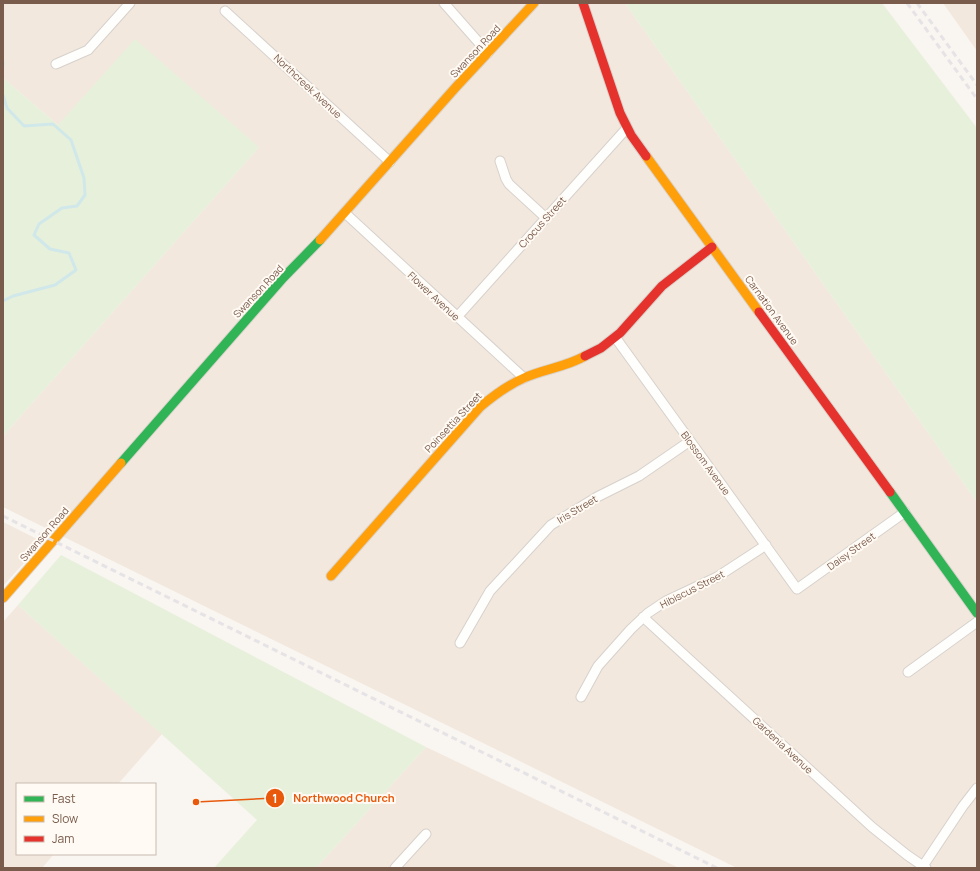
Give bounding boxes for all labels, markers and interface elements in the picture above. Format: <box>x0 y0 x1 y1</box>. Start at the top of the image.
street label: Swanson Road <box>447 21 503 81</box>
street label: Northcreek Avenue <box>271 51 345 121</box>
street label: Crocus Street <box>515 193 569 251</box>
street label: Swanson Road <box>230 261 286 321</box>
street label: Flower Avenue <box>405 268 463 324</box>
street label: Carnation Avenue <box>742 273 802 348</box>
street label: Poinsettia Street <box>421 389 485 455</box>
street label: Blossom Avenue <box>678 428 734 498</box>
street label: Iris Street <box>554 491 600 527</box>
street label: Swanson Road <box>16 504 72 564</box>
street label: Daisy Street <box>824 529 878 573</box>
street label: Hibiscus Street <box>657 567 727 611</box>
street label: Gardenia Avenue <box>750 713 816 777</box>
legend <box>16 783 156 855</box>
callout: Northwood Church <box>265 787 403 810</box>
text: Fast <box>52 790 76 807</box>
text: 1 <box>272 790 278 807</box>
text: Northwood Church <box>293 790 395 805</box>
text: Slow <box>52 810 78 827</box>
text: Jam <box>52 830 74 847</box>

